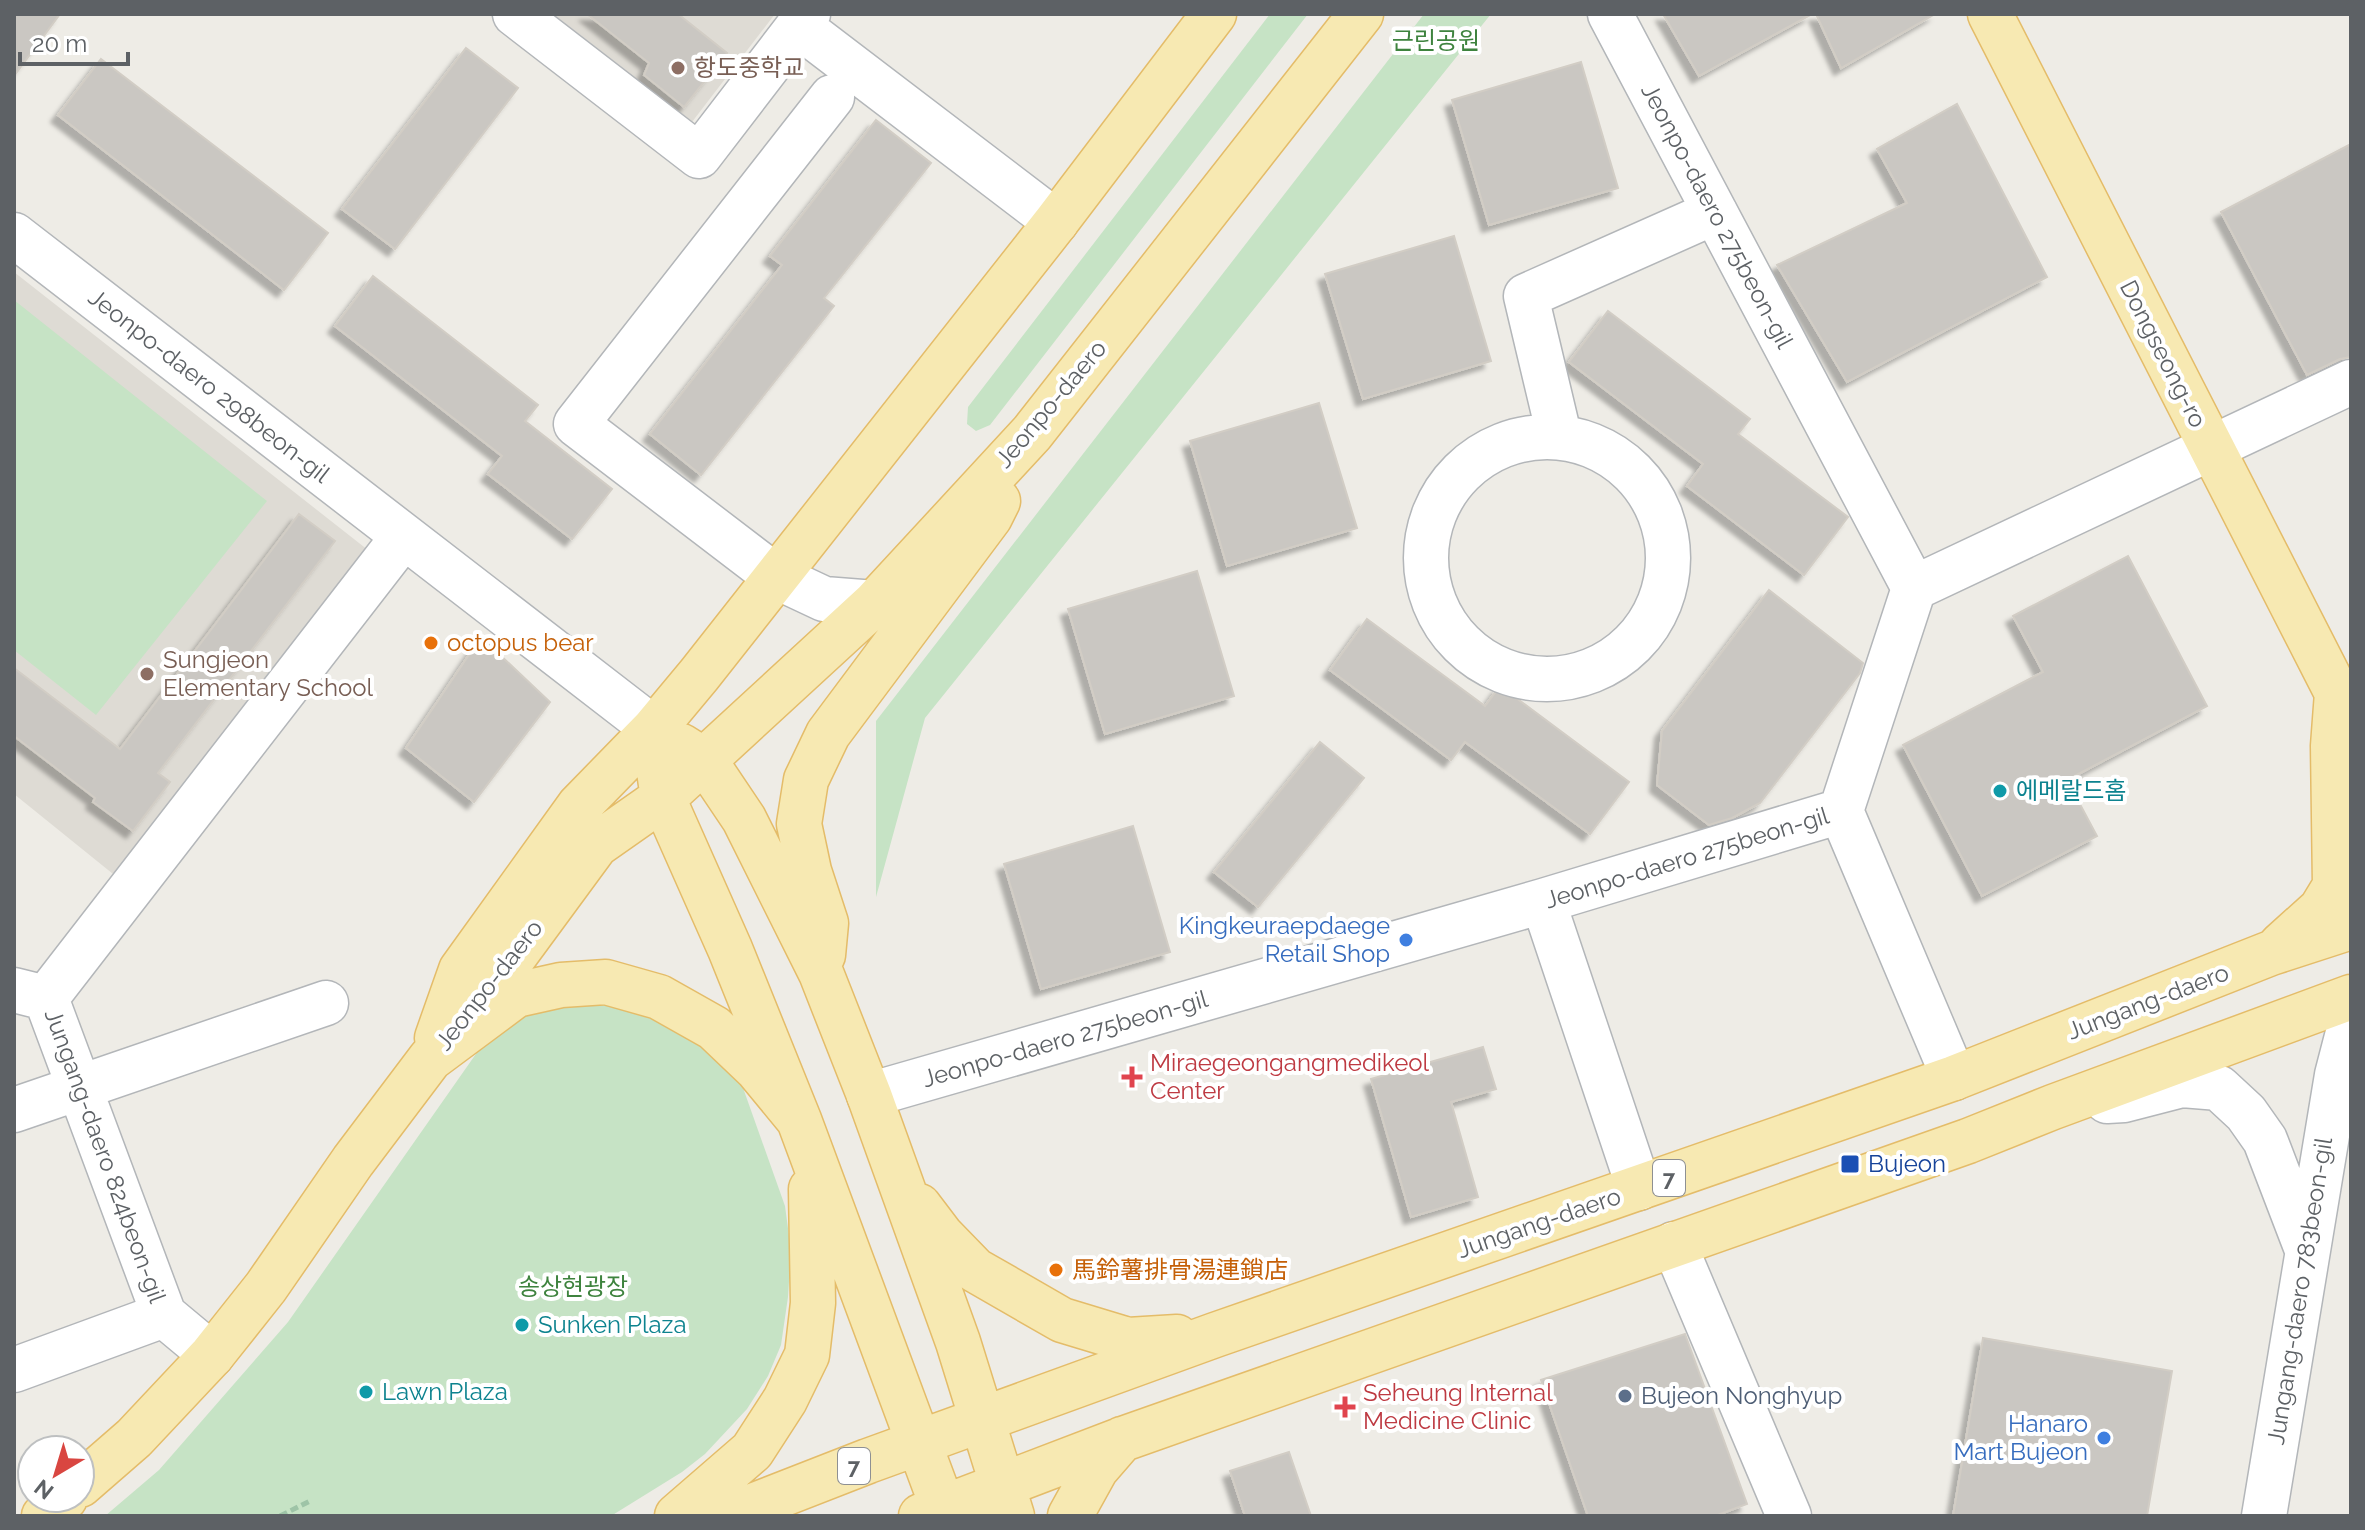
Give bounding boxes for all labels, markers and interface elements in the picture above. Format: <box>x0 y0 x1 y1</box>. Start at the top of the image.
scale bar <box>20 16 128 66</box>
park label: 근린공원 <box>1392 26 1480 55</box>
text: 20 m <box>32 29 87 58</box>
place label: 항도중학교 <box>694 53 804 82</box>
marker: 항도중학교 <box>669 59 687 77</box>
street label: Jeonpo-daero 275beon-gil <box>1635 79 1800 353</box>
street label: Dongseong-ro <box>2114 275 2213 432</box>
street label: Jeonpo-daero 298beon-gil <box>83 282 336 489</box>
street label: Jeonpo-daero <box>989 334 1112 473</box>
place label: octopus bear <box>447 628 594 657</box>
marker: octopus bear <box>422 634 440 652</box>
place label: Sungjeon Elementary School <box>163 645 374 702</box>
marker: Sungjeon Elementary School <box>138 665 156 683</box>
place label: 에메랄드홈 <box>2016 776 2126 805</box>
marker: 에메랄드홈 <box>1991 782 2009 800</box>
street label: Jeonpo-daero 275beon-gil <box>1541 800 1833 915</box>
place label: Kingkeuraepdaege Retail Shop <box>1179 911 1390 968</box>
street label: Jeonpo-daero <box>429 914 548 1056</box>
marker: Kingkeuraepdaege Retail Shop <box>1397 931 1415 949</box>
street label: Jungang-daero <box>2063 957 2233 1046</box>
street label: Jeonpo-daero 275beon-gil <box>919 984 1211 1093</box>
street label: Jungang-daero 824beon-gil <box>39 1005 172 1307</box>
place label: Miraegeongangmedikeol Center <box>1150 1048 1429 1105</box>
marker: Miraegeongangmedikeol Center <box>1121 1066 1143 1088</box>
street label: Jungang-daero 783beon-gil <box>2261 1135 2338 1447</box>
place label: Bujeon <box>1868 1149 1946 1178</box>
marker: Bujeon <box>1839 1153 1861 1175</box>
road number: 7 <box>1653 1160 1685 1196</box>
street label: Jungang-daero <box>1453 1181 1624 1264</box>
place label: 馬鈴薯排骨湯連鎖店 <box>1072 1255 1288 1284</box>
marker: 馬鈴薯排骨湯連鎖店 <box>1047 1261 1065 1279</box>
park label: 송상현광장 <box>518 1272 628 1301</box>
place label: Sunken Plaza <box>538 1310 687 1339</box>
marker: Sunken Plaza <box>513 1316 531 1334</box>
place label: Lawn Plaza <box>382 1377 508 1406</box>
place label: Seheung Internal Medicine Clinic <box>1363 1378 1553 1435</box>
place label: Bujeon Nonghyup <box>1641 1381 1842 1410</box>
marker: Lawn Plaza <box>357 1383 375 1401</box>
marker: Bujeon Nonghyup <box>1616 1387 1634 1405</box>
marker: Seheung Internal Medicine Clinic <box>1334 1396 1356 1418</box>
place label: Hanaro Mart Bujeon <box>1953 1409 2088 1466</box>
marker: Hanaro Mart Bujeon <box>2095 1429 2113 1447</box>
north arrow <box>16 1434 96 1514</box>
road number: 7 <box>838 1448 870 1484</box>
text: N <box>29 1474 58 1505</box>

